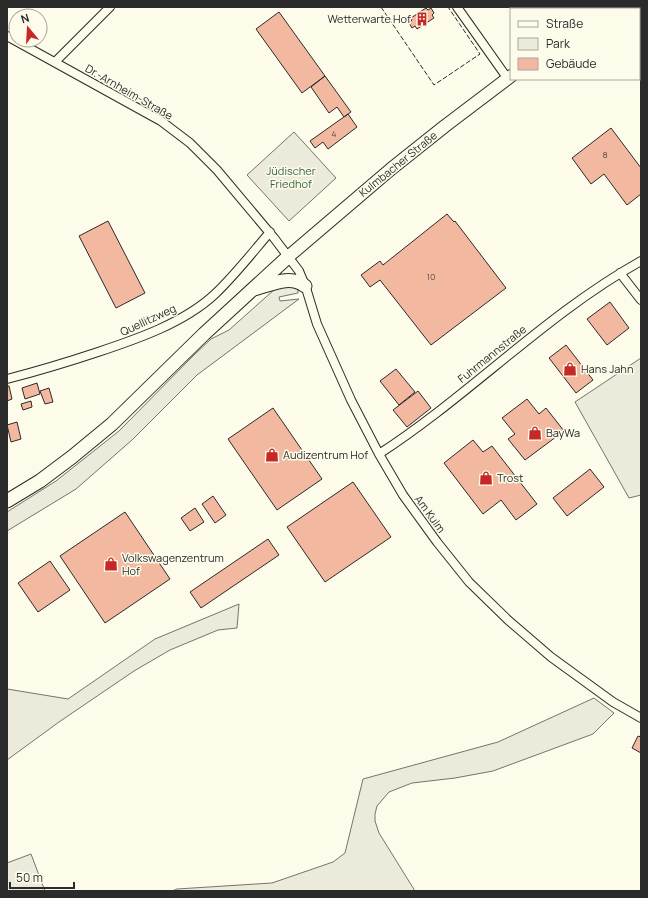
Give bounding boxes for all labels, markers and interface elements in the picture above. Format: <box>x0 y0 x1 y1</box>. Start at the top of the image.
north arrow <box>8 8 48 48</box>
legend <box>510 8 640 80</box>
text: N <box>19 10 31 26</box>
place label: Wetterwarte Hof <box>327 11 411 26</box>
building icon: Wetterwarte Hof <box>414 11 430 27</box>
text: Straße <box>546 15 583 32</box>
text: Park <box>546 35 571 52</box>
text: Gebäude <box>546 55 597 72</box>
street label: Dr.-Arnheim-Straße <box>83 60 176 123</box>
house number: 4 <box>331 127 337 140</box>
street label: Kulmbacher Straße <box>355 127 440 200</box>
house number: 8 <box>602 148 608 161</box>
park label: Jüdischer Friedhof <box>266 163 316 191</box>
house number: 10 <box>427 270 436 283</box>
street label: Quellitzweg <box>117 300 178 339</box>
street label: Fuhrmannstraße <box>454 321 530 386</box>
shop icon: Hans Jahn <box>562 361 578 377</box>
place label: Hans Jahn <box>581 361 633 376</box>
shop icon: BayWa <box>527 425 543 441</box>
place label: BayWa <box>546 425 580 440</box>
shop icon: Audizentrum Hof <box>264 447 280 463</box>
place label: Audizentrum Hof <box>283 447 368 462</box>
shop icon: Trost <box>478 470 494 486</box>
place label: Trost <box>497 470 524 485</box>
street label: Am Kulm <box>412 492 449 536</box>
place label: Volkswagenzentrum Hof <box>122 550 224 578</box>
shop icon: Volkswagenzentrum Hof <box>103 556 119 572</box>
scale bar <box>10 864 74 890</box>
text: 50 m <box>16 869 43 886</box>

